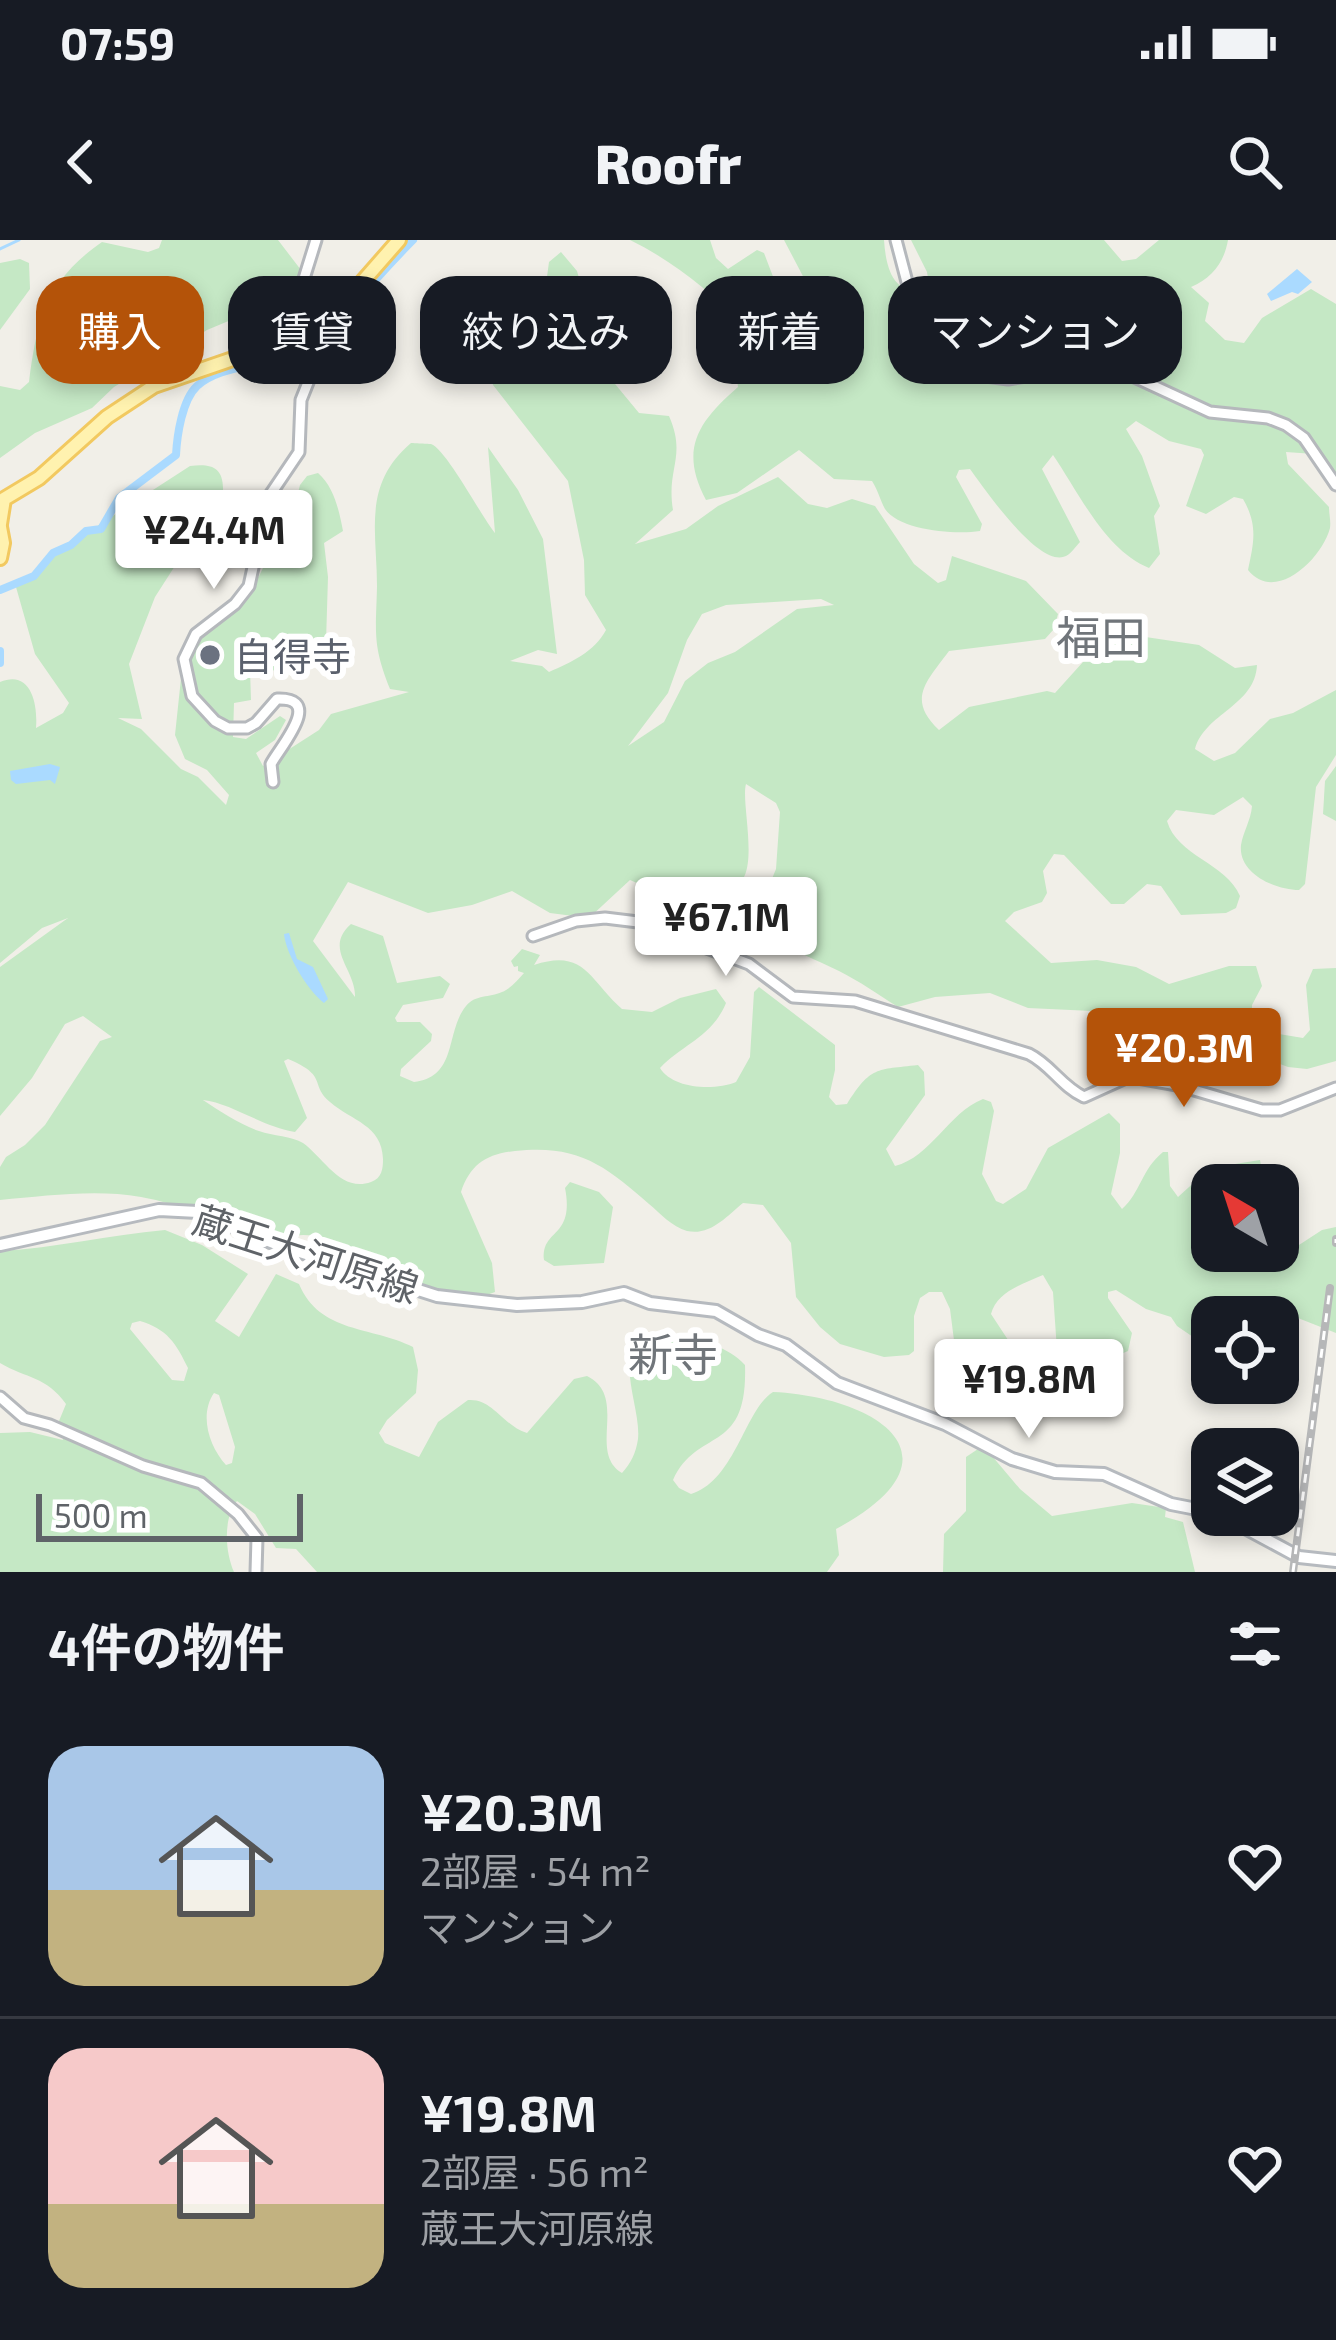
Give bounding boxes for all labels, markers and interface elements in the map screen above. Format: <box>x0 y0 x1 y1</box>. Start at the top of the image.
text: 07:59 <box>60 15 175 69</box>
icon: back <box>48 129 114 195</box>
icon: search <box>1222 129 1288 195</box>
text: Roofr <box>595 130 741 195</box>
chip: 購入 <box>36 276 204 384</box>
chip: 賃貸 <box>228 276 396 384</box>
chip: 絞り込み <box>420 276 672 384</box>
chip: 新着 <box>696 276 864 384</box>
chip: マンション <box>888 276 1182 384</box>
pin: ¥24.4M <box>116 490 312 592</box>
text: ¥24.4M <box>142 505 286 552</box>
district label: 福田 <box>1056 609 1146 663</box>
place label: 自得寺 <box>234 632 351 679</box>
marker: 自得寺 <box>197 642 223 668</box>
pin: ¥67.1M <box>628 877 824 979</box>
text: ¥67.1M <box>662 892 790 939</box>
pin: ¥20.3M <box>1086 1008 1282 1110</box>
text: ¥20.3M <box>1114 1023 1254 1070</box>
north arrow <box>1191 1164 1299 1272</box>
map controls <box>1191 1164 1299 1536</box>
street label: 蔵王大河原線 <box>187 1194 425 1312</box>
button: locate <box>1191 1296 1299 1404</box>
district label: 新寺 <box>628 1326 718 1380</box>
pin: ¥19.8M <box>931 1339 1127 1441</box>
text: ¥19.8M <box>961 1354 1097 1401</box>
button: layers <box>1191 1428 1299 1536</box>
scale bar <box>36 1488 303 1541</box>
text: 500 m <box>54 1495 148 1535</box>
icon: filters <box>1222 1611 1288 1677</box>
text: 4件の物件 <box>48 1615 285 1676</box>
text: ¥20.3M <box>420 1780 604 1841</box>
icon: home <box>144 1794 288 1938</box>
icon: heart <box>1222 1833 1288 1899</box>
text: 2部屋 · 54 m² <box>420 1847 650 1894</box>
text: マンション <box>420 1903 615 1950</box>
text: ¥19.8M <box>420 2081 597 2142</box>
icon: home <box>144 2096 288 2240</box>
icon: heart <box>1222 2135 1288 2201</box>
text: 2部屋 · 56 m² <box>420 2148 649 2195</box>
text: 蔵王大河原線 <box>420 2204 654 2251</box>

